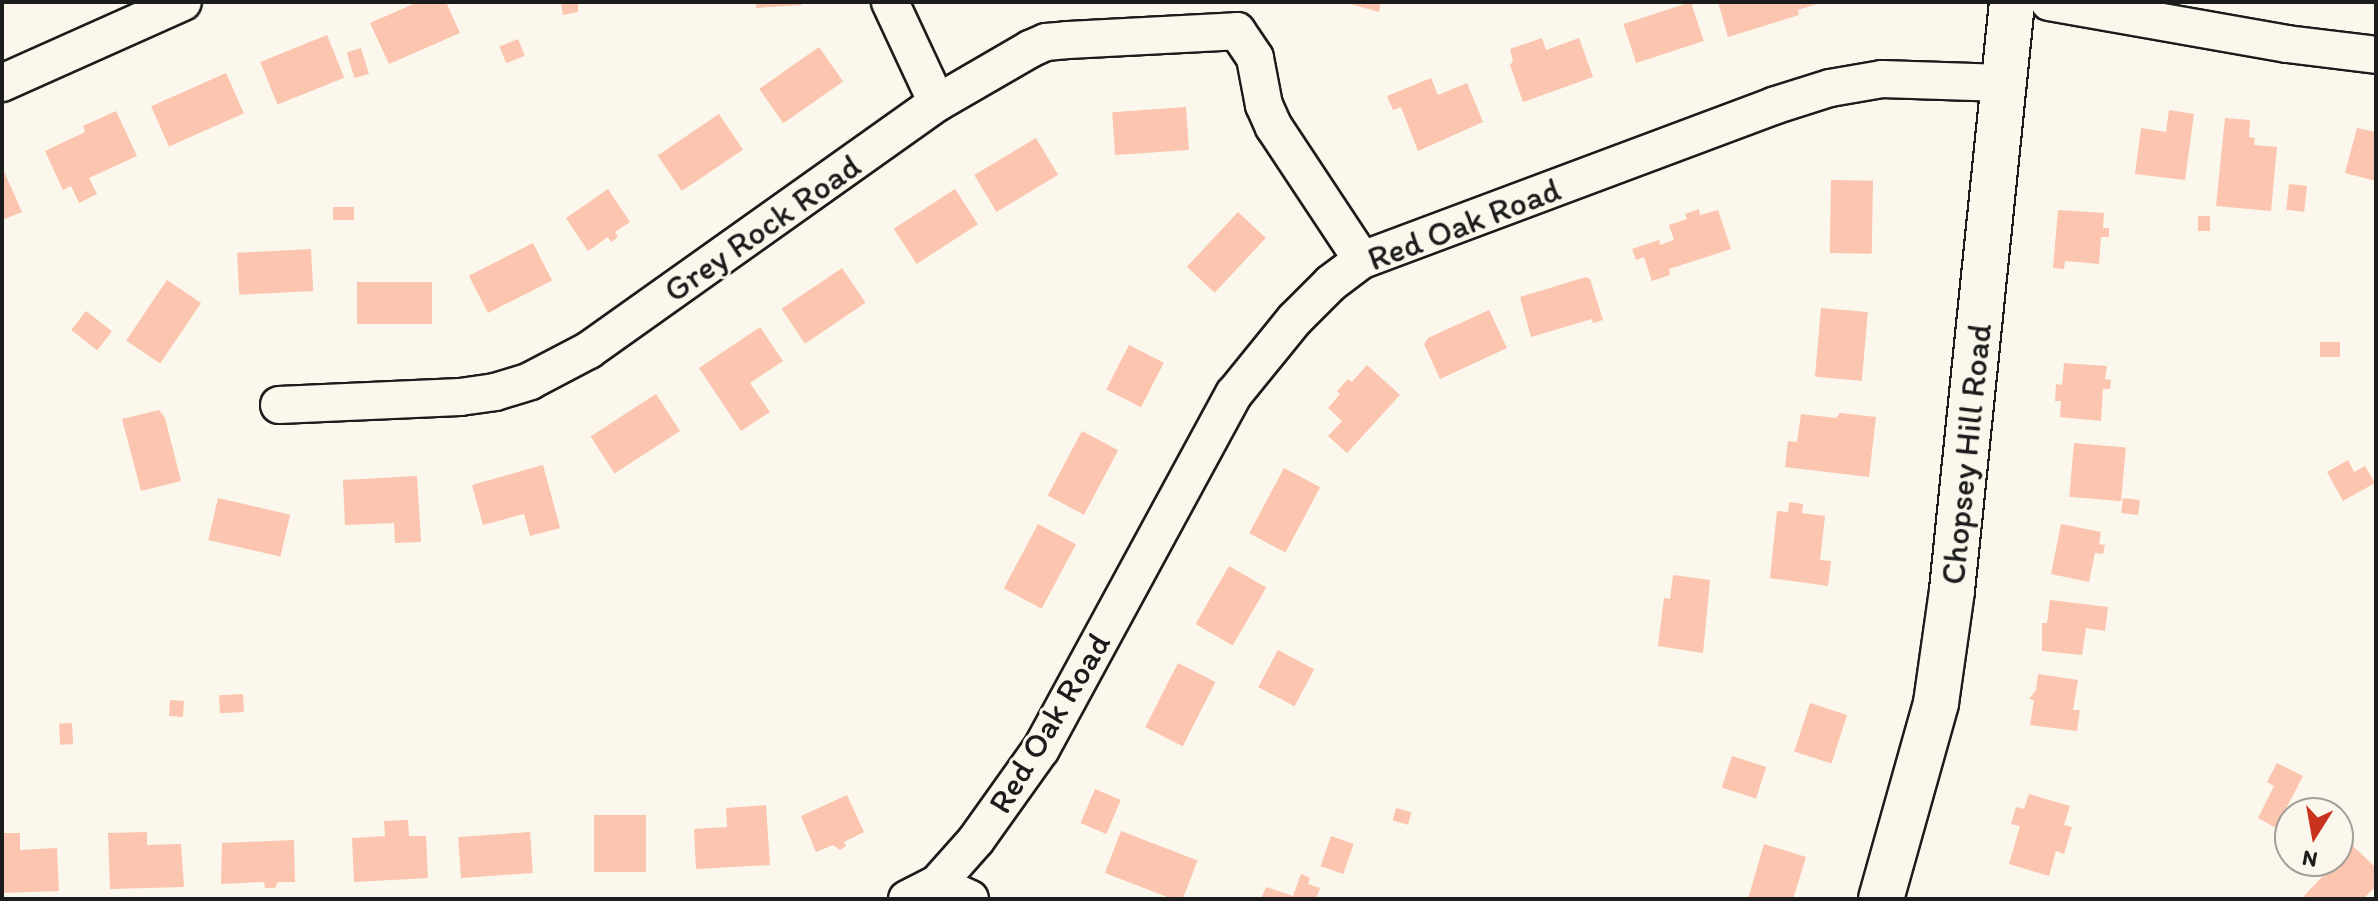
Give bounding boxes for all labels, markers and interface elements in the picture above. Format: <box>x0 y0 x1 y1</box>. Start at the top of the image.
street label: Grey Rock Road <box>657 146 867 310</box>
street label: Red Oak Road <box>1362 168 1566 280</box>
street label: Chopsey Hill Road <box>1932 322 2000 586</box>
street label: Red Oak Road <box>979 625 1119 821</box>
north arrow <box>2274 797 2354 877</box>
text: N <box>2300 844 2320 874</box>

